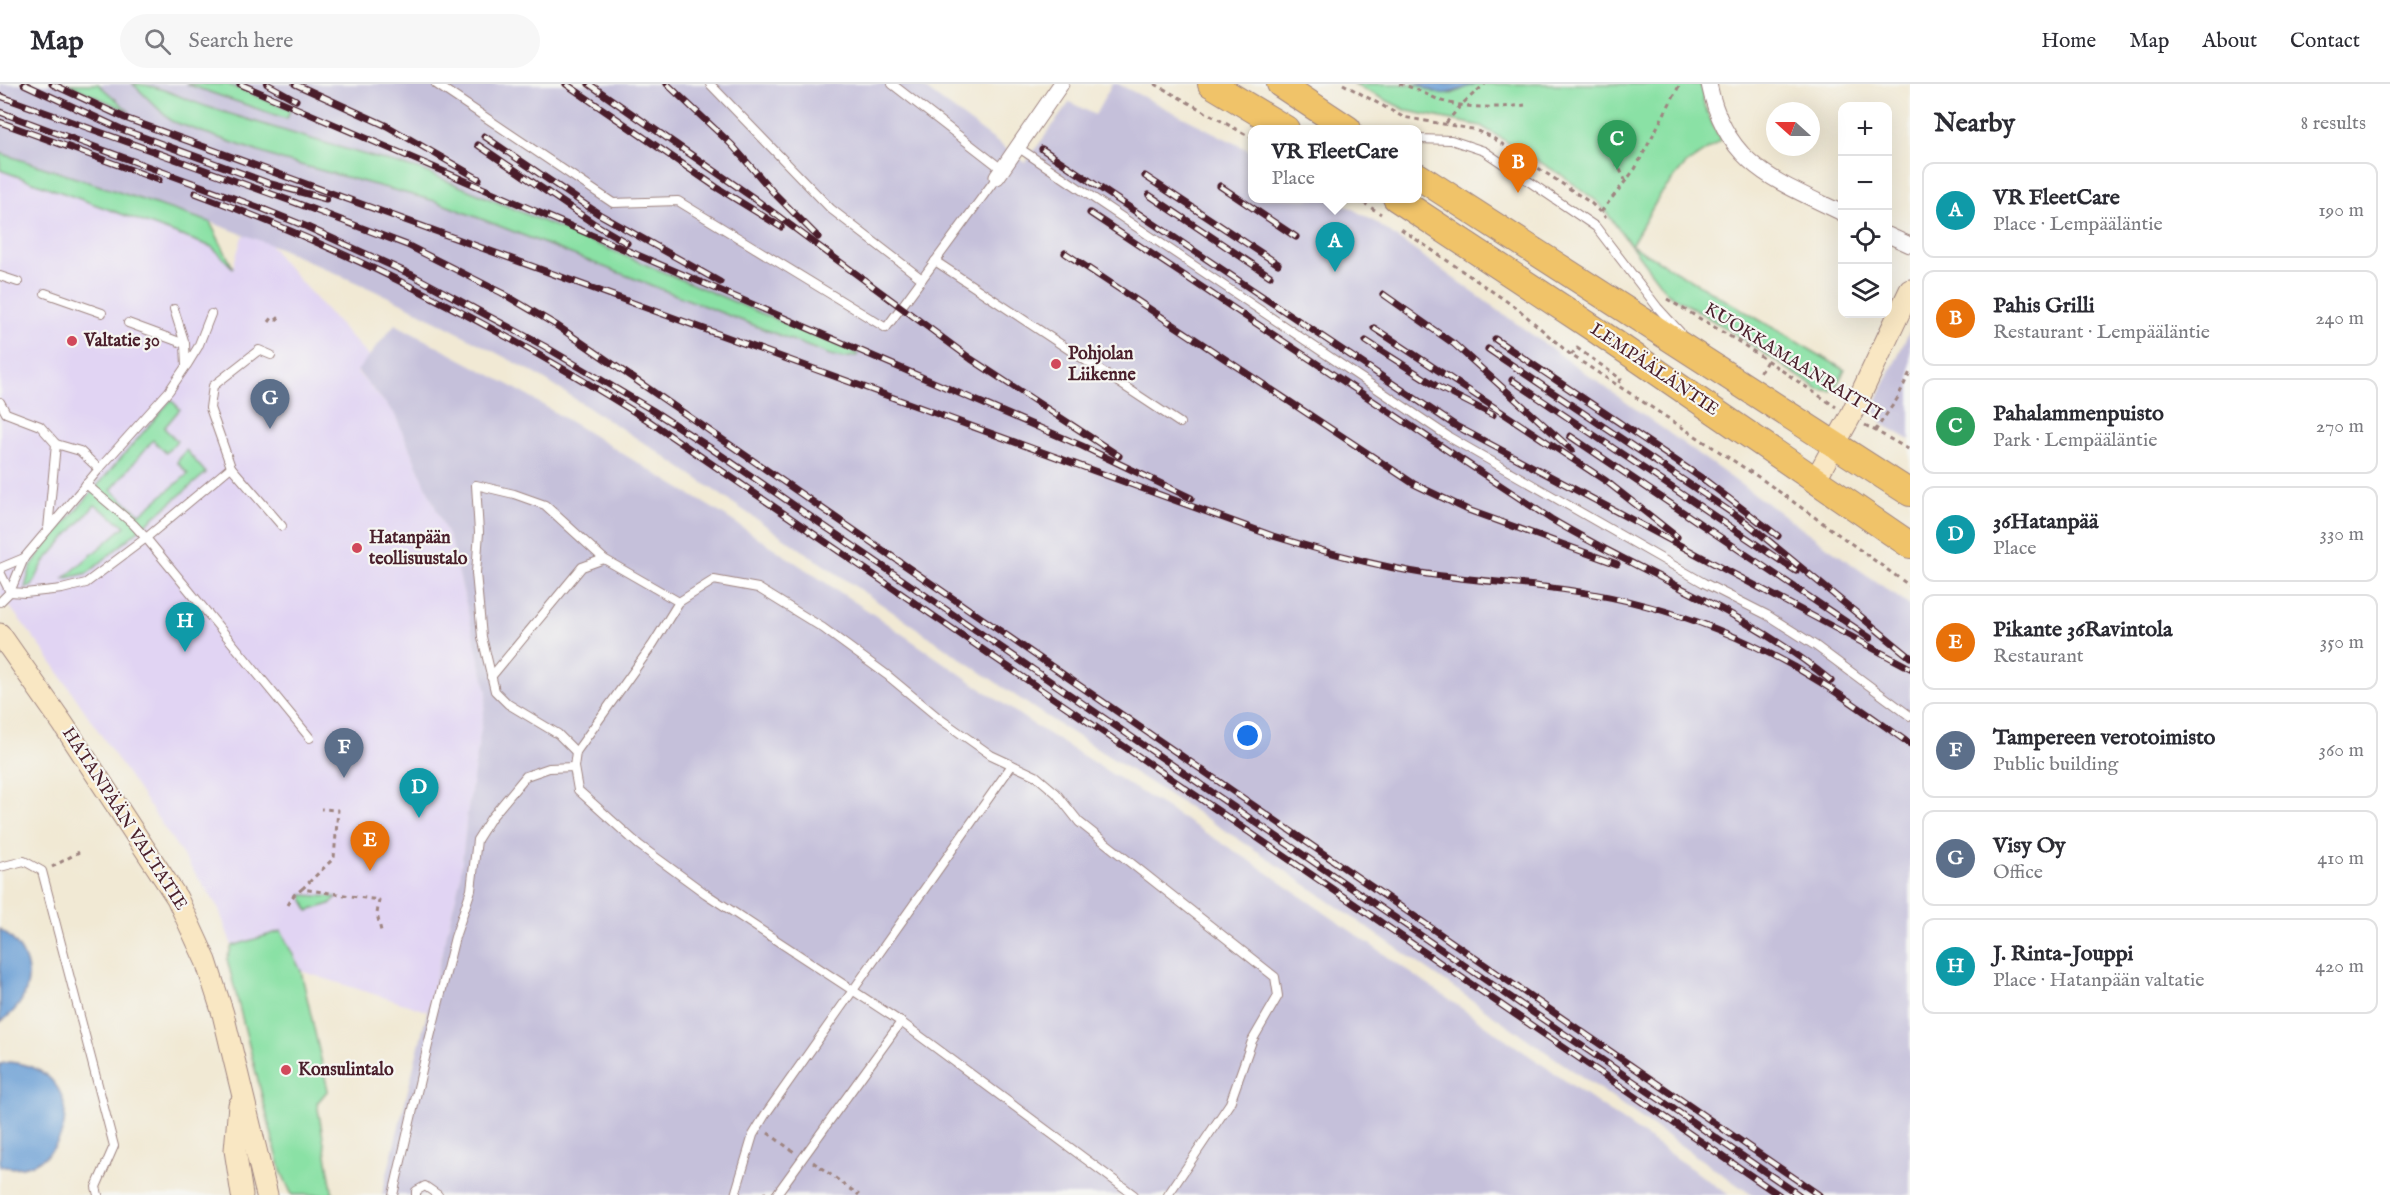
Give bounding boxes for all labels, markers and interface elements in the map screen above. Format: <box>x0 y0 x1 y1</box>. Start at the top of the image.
search box <box>120 14 540 68</box>
text: Map <box>30 24 84 59</box>
icon: search <box>141 25 174 58</box>
text: Search here <box>189 27 293 55</box>
text: Home <box>2041 28 2096 55</box>
text: Map <box>2129 28 2169 55</box>
text: About <box>2202 28 2257 55</box>
text: Contact <box>2290 28 2360 55</box>
north arrow <box>1766 102 1820 156</box>
map controls <box>1838 102 1892 318</box>
button: + <box>1838 102 1892 156</box>
text: Nearby <box>1934 107 2015 140</box>
text: 8 results <box>2300 111 2366 136</box>
pin: C <box>1598 120 1636 170</box>
popup <box>1248 125 1422 203</box>
text: VR FleetCare <box>1272 138 1398 166</box>
pin: B <box>1498 144 1538 193</box>
button: − <box>1838 156 1892 210</box>
text: Place <box>1272 166 1315 191</box>
text: VR FleetCare <box>1993 184 2120 212</box>
text: A <box>1949 198 1962 223</box>
text: 190 m <box>2318 198 2364 223</box>
button: locate <box>1838 210 1892 264</box>
text: Place · Lempääläntie <box>1993 212 2163 237</box>
pin: A <box>1316 222 1354 272</box>
button: layers <box>1838 264 1892 318</box>
text: Pahis Grilli <box>1993 292 2095 320</box>
street label: KUOKKAMAANRAITTI <box>1700 298 1886 426</box>
text: B <box>1949 306 1962 331</box>
text: 240 m <box>2315 306 2364 331</box>
street label: LEMPÄÄLÄNTIE <box>1585 318 1723 422</box>
text: Restaurant · Lempääläntie <box>1993 320 2210 345</box>
place label: Valtatie 30 <box>83 330 160 353</box>
marker: Valtatie 30 <box>65 334 79 348</box>
place label: Pohjolan Liikenne <box>1068 343 1136 387</box>
marker: Pohjolan Liikenne <box>1049 357 1063 371</box>
pin: G <box>250 380 290 429</box>
text: Pahalammenpuisto <box>1993 400 2164 428</box>
text: C <box>1948 414 1963 439</box>
text: 270 m <box>2316 414 2364 439</box>
text: Park · Lempääläntie <box>1993 428 2157 453</box>
text: 36Hatanpää <box>1993 508 2099 536</box>
text: D <box>1947 522 1964 547</box>
text: 330 m <box>2319 522 2364 547</box>
place label: Hatanpään teollisuustalo <box>368 527 468 571</box>
text: Place <box>1993 536 2036 561</box>
marker: Hatanpään teollisuustalo <box>350 541 364 555</box>
pin: H <box>166 602 204 652</box>
text: Pikante 36Ravintola <box>1993 616 2172 644</box>
text: E <box>1949 630 1962 655</box>
text: 350 m <box>2320 630 2364 655</box>
text: Restaurant <box>1993 644 2084 669</box>
your location <box>1233 721 1262 750</box>
street label: HATANPÄÄN VALTATIE <box>56 722 193 915</box>
text: Tampereen verotoimisto <box>1993 724 2215 752</box>
pin: F <box>324 728 364 778</box>
text: F <box>1949 738 1962 763</box>
text: 360 m <box>2318 738 2364 763</box>
text: Public building <box>1993 752 2118 777</box>
pin: D <box>400 768 438 818</box>
pin: E <box>350 822 389 871</box>
text: Visy Oy <box>1993 832 2066 860</box>
text: G <box>1948 846 1963 871</box>
text: 410 m <box>2317 846 2364 871</box>
text: Office <box>1993 860 2043 885</box>
text: J. Rinta-Jouppi <box>1993 940 2134 968</box>
text: H <box>1947 954 1964 979</box>
text: 420 m <box>2315 954 2364 979</box>
text: Place · Hatanpään valtatie <box>1993 968 2204 993</box>
place label: Konsulintalo <box>298 1059 394 1082</box>
marker: Konsulintalo <box>279 1063 293 1077</box>

